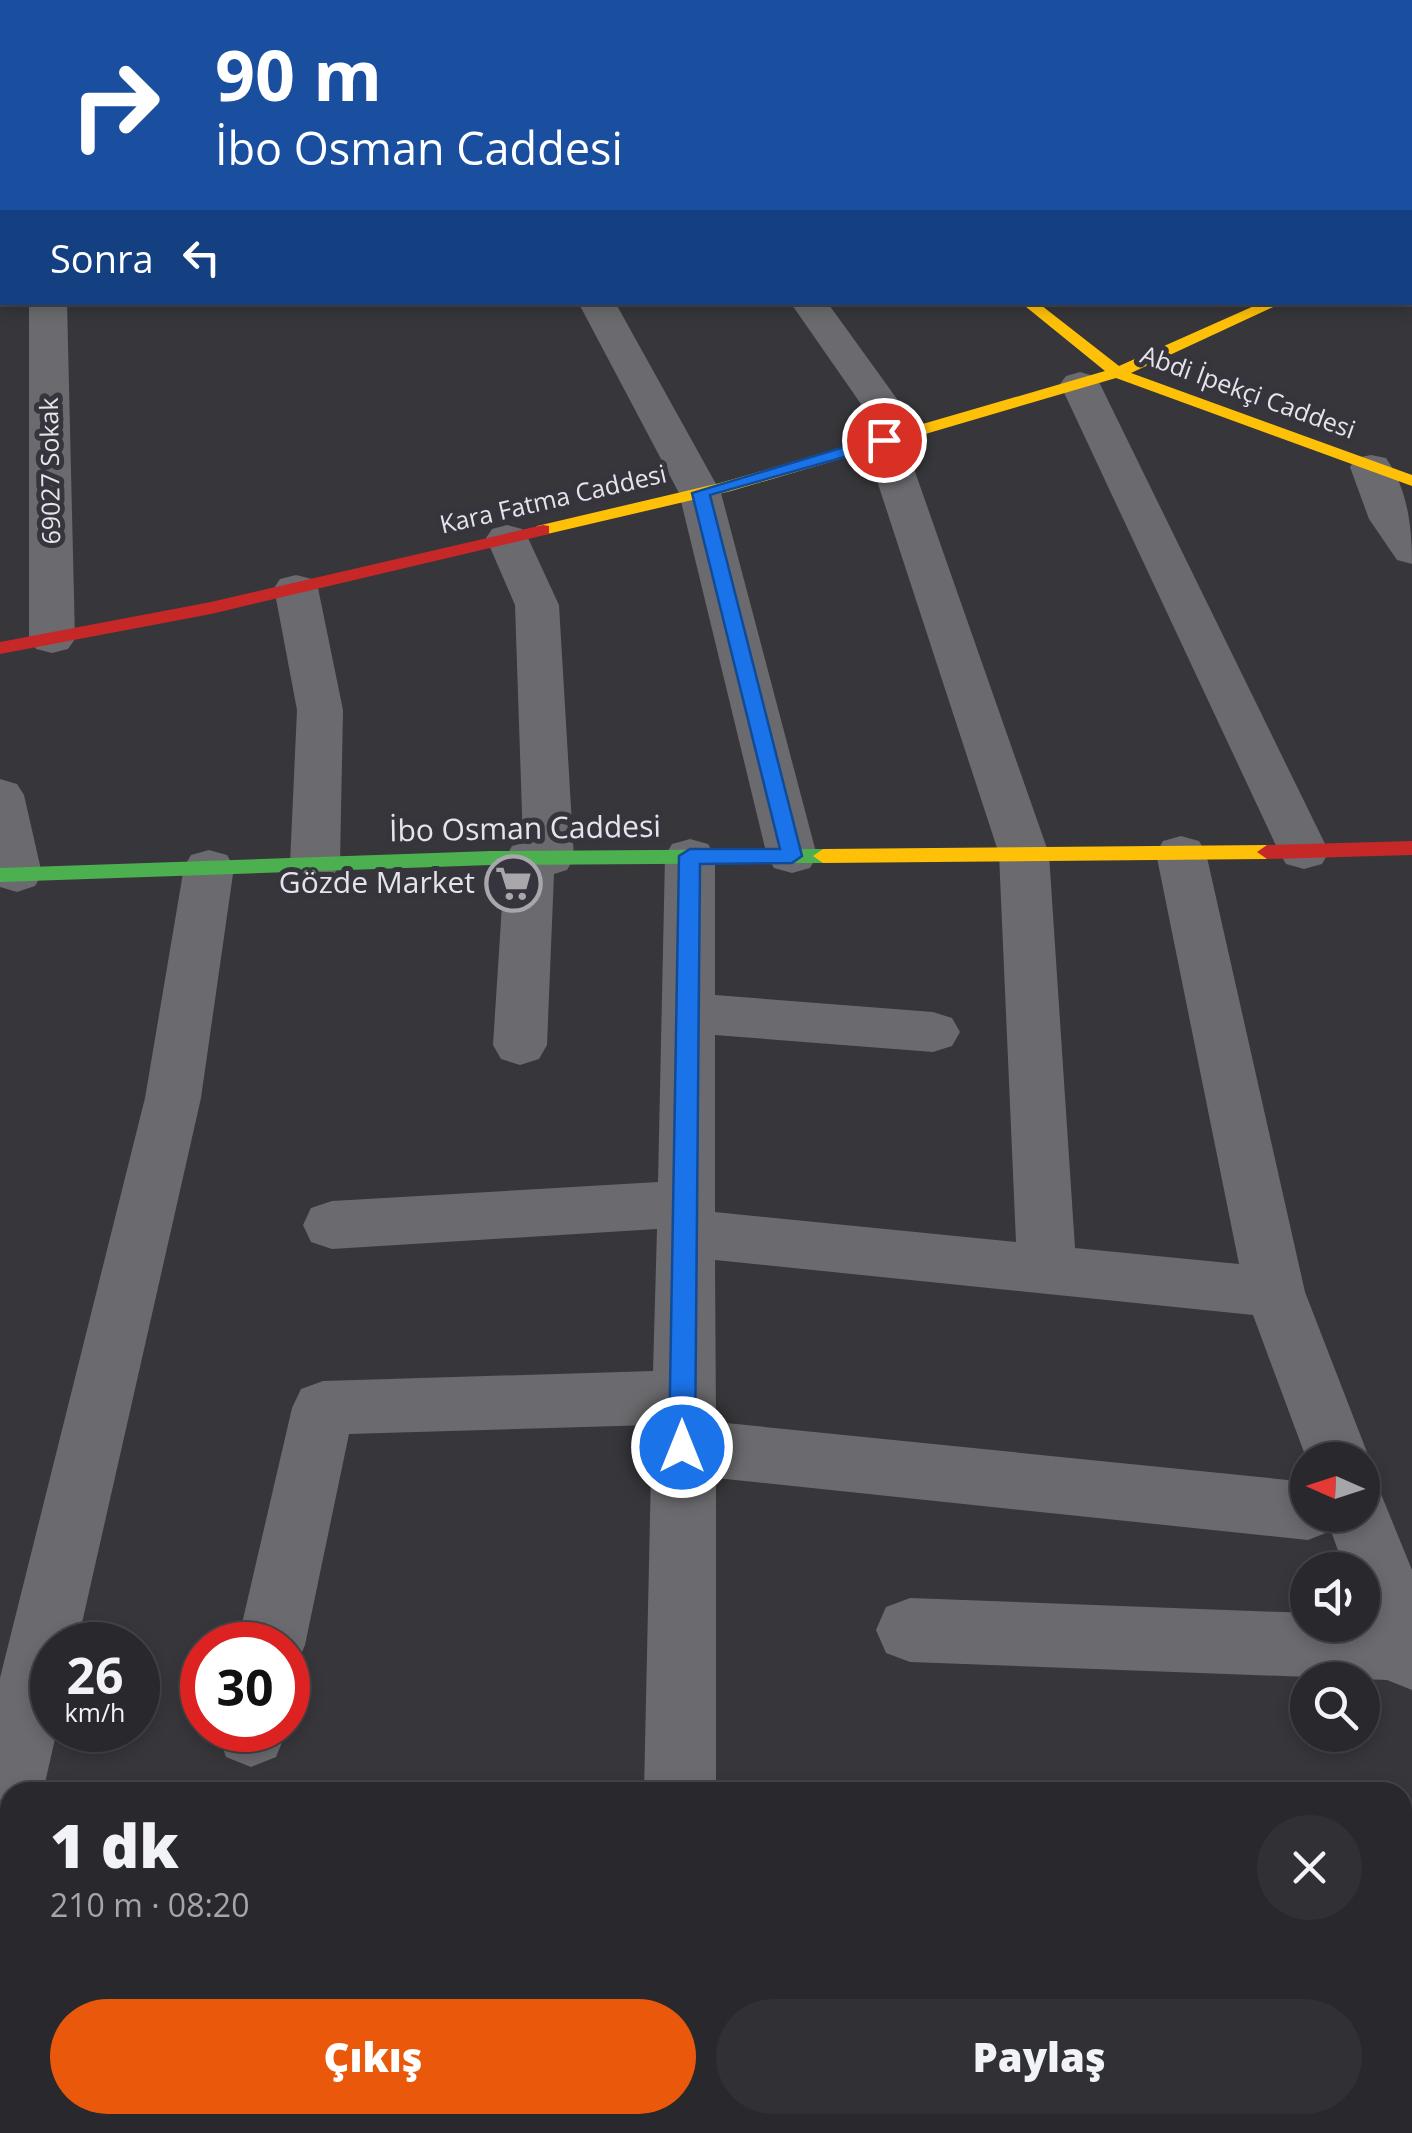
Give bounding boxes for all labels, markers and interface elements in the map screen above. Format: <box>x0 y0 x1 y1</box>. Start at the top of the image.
text: 90 m <box>215 26 382 122</box>
icon: right <box>50 40 180 170</box>
text: İbo Osman Caddesi <box>215 117 623 178</box>
icon: left <box>174 230 229 285</box>
text: Sonra <box>50 232 154 284</box>
street label: Abdi İpekçi Caddesi <box>1136 336 1360 446</box>
street label: 69027 Sokak <box>31 397 67 545</box>
pin <box>842 398 927 483</box>
icon: arrive <box>857 413 912 468</box>
street label: Kara Fatma Caddesi <box>436 455 669 541</box>
street label: İbo Osman Caddesi <box>389 805 661 850</box>
supermarket icon: Gözde Market <box>484 853 544 913</box>
place label: Gözde Market <box>279 861 475 902</box>
position arrow <box>630 1395 734 1499</box>
north arrow <box>1290 1442 1380 1532</box>
map controls <box>1290 1442 1380 1752</box>
button: sound <box>1290 1552 1380 1642</box>
speed limit sign: 30 <box>180 1622 310 1752</box>
text: 26 <box>66 1641 124 1709</box>
button: search <box>1290 1662 1380 1752</box>
text: km/h <box>65 1695 125 1729</box>
text: 1 dk <box>50 1804 179 1886</box>
button: close <box>1257 1815 1362 1920</box>
text: 210 m · 08:20 <box>50 1883 249 1926</box>
button: Çıkış <box>50 1999 696 2114</box>
button: Paylaş <box>716 1999 1362 2114</box>

